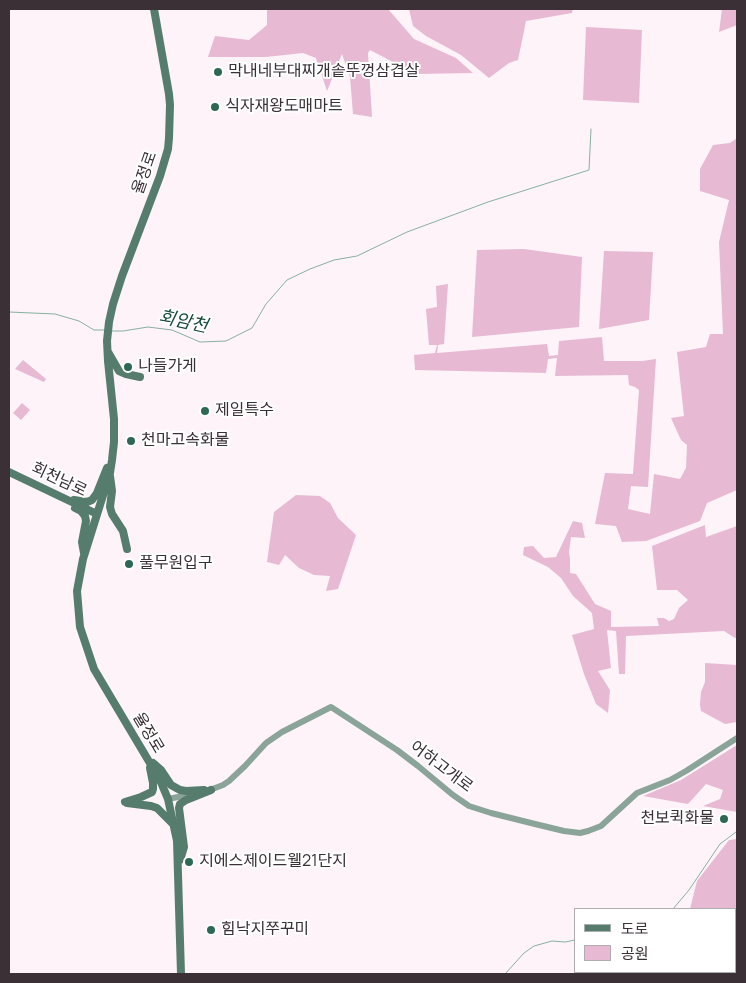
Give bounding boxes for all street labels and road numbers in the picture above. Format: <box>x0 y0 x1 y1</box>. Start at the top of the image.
street label: 율정로 <box>129 149 161 197</box>
street label: 회천남로 <box>28 459 90 501</box>
street label: 율정로 <box>128 709 168 757</box>
street label: 어하고개로 <box>406 737 476 797</box>

